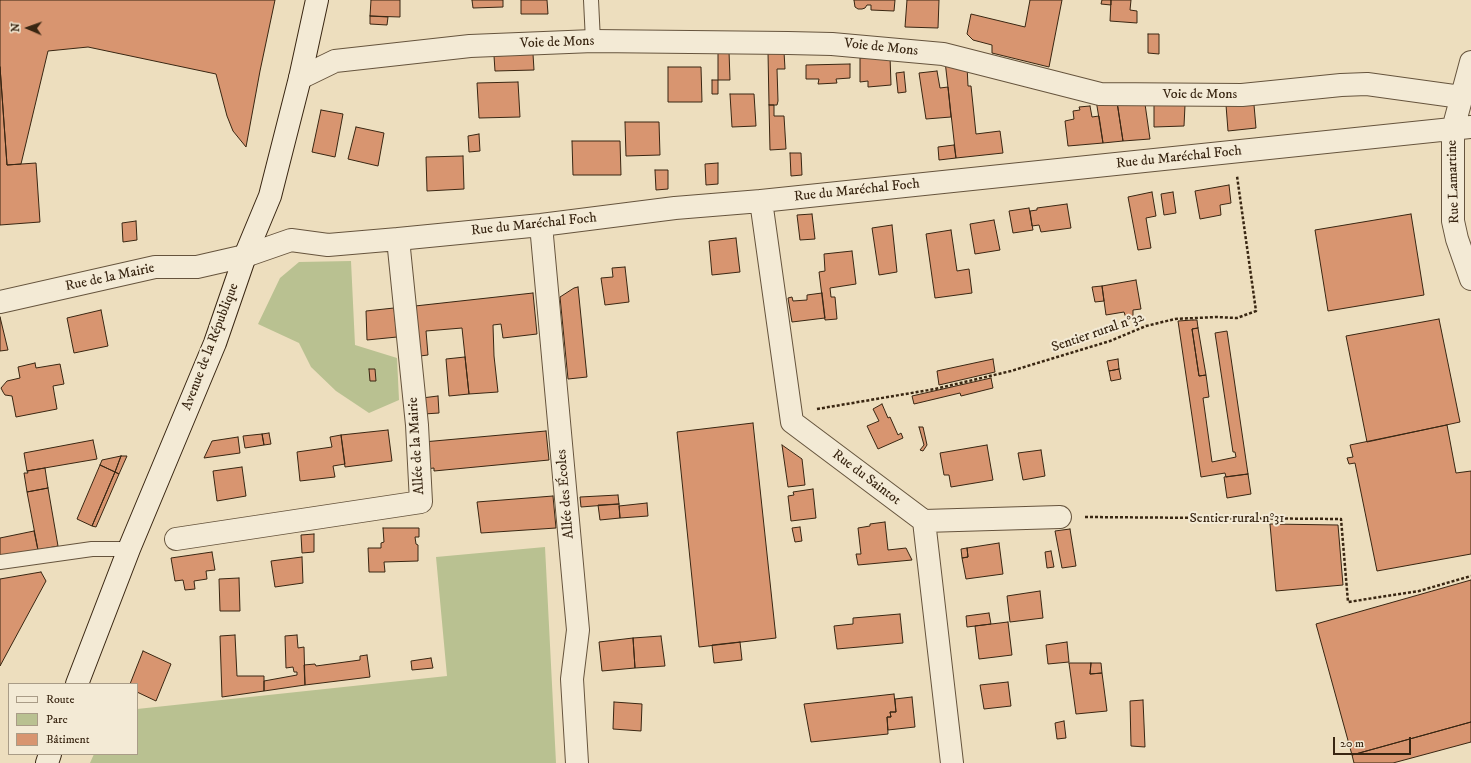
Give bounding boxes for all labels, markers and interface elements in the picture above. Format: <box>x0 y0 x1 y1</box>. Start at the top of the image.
north arrow <box>8 8 48 48</box>
text: N <box>9 23 23 32</box>
street label: Voie de Mons <box>519 33 595 53</box>
street label: Voie de Mons <box>843 36 919 60</box>
street label: Voie de Mons <box>1163 87 1237 103</box>
street label: Rue Lamartine <box>1444 140 1464 224</box>
street label: Rue du Maréchal Foch <box>1115 143 1243 173</box>
street label: Rue du Maréchal Foch <box>793 176 921 206</box>
street label: Rue du Maréchal Foch <box>470 210 598 240</box>
street label: Rue de la Mairie <box>64 260 156 296</box>
street label: Avenue de la République <box>179 281 243 413</box>
street label: Sentier rural n°32 <box>1050 309 1146 357</box>
street label: Allée de la Mairie <box>405 397 429 495</box>
street label: Rue du Saintot <box>828 447 904 509</box>
street label: Allée des Écoles <box>554 449 578 539</box>
street label: Sentier rural n°31 <box>1190 511 1284 527</box>
legend <box>8 683 138 755</box>
text: Route <box>46 692 74 707</box>
text: Parc <box>46 712 68 727</box>
scale bar <box>1335 729 1413 755</box>
text: Bâtiment <box>46 732 90 747</box>
text: 20 m <box>1340 736 1364 751</box>

